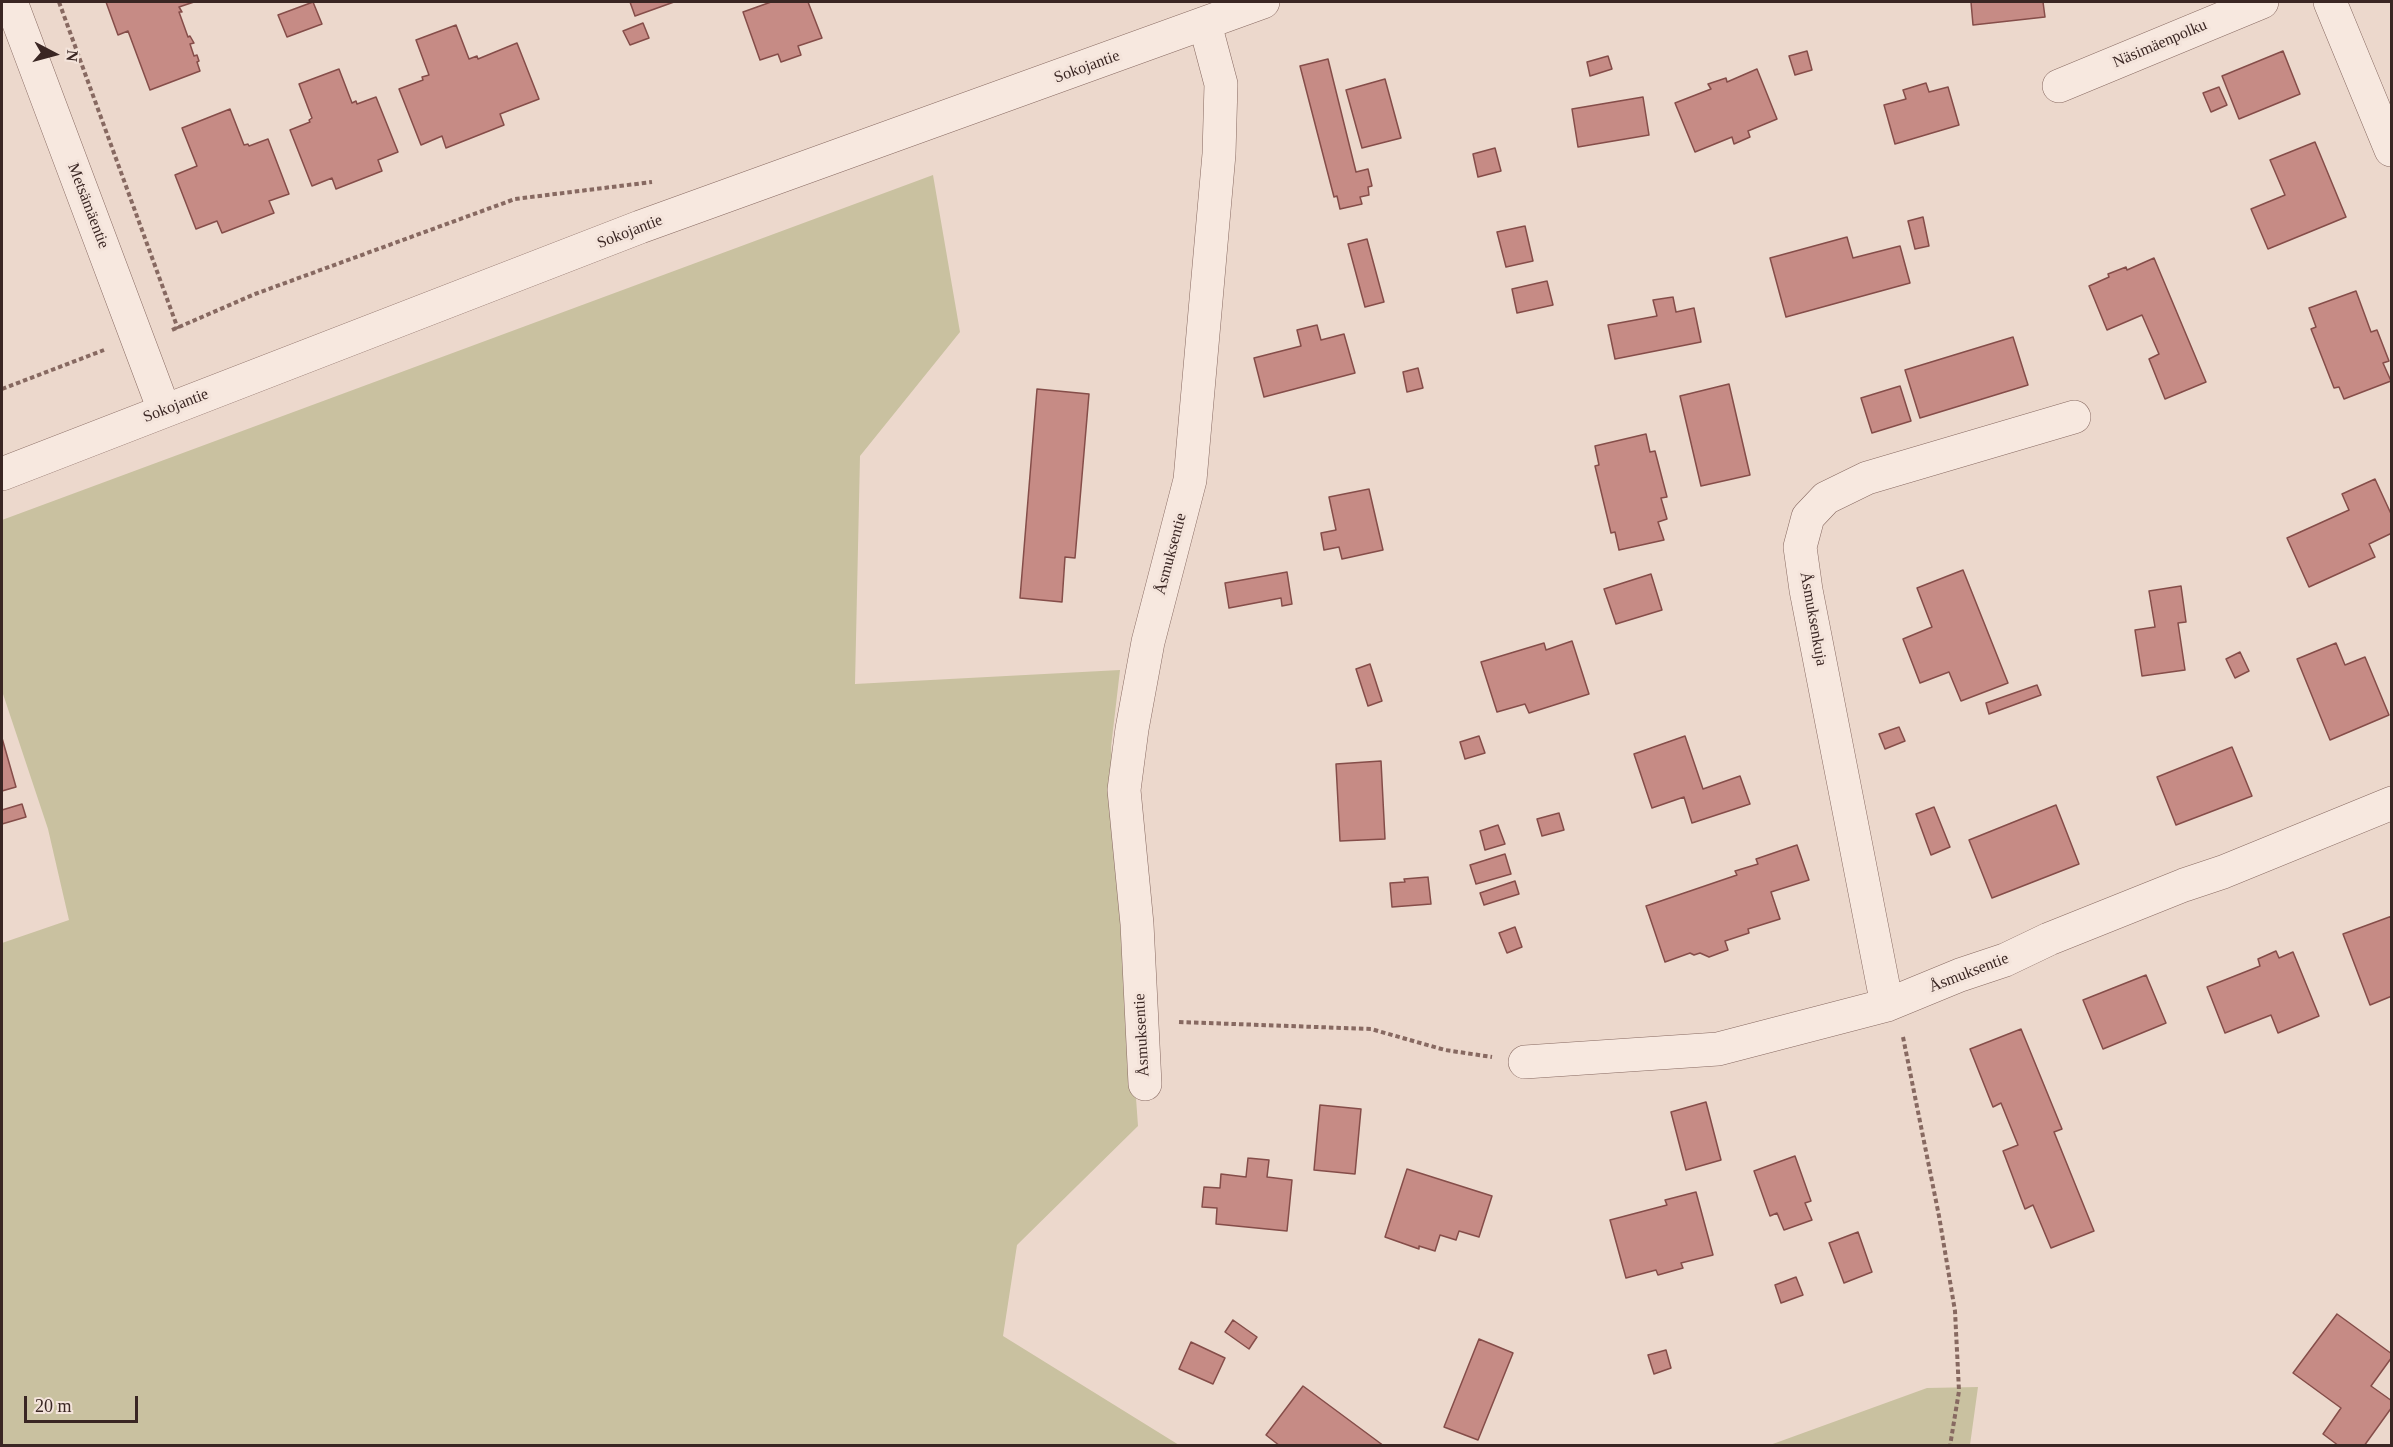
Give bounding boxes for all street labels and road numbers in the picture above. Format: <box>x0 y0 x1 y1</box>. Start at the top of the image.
street label: Näsimäenpolku <box>2110 16 2210 72</box>
street label: Sokojantie <box>1052 46 1122 88</box>
street label: Metsämäentie <box>63 161 113 251</box>
street label: Sokojantie <box>595 211 665 253</box>
street label: Sokojantie <box>141 385 211 427</box>
street label: Åsmuksentie <box>1151 511 1191 597</box>
street label: Åsmuksenkuja <box>1795 571 1831 667</box>
street label: Åsmuksentie <box>1927 949 2011 997</box>
street label: Åsmuksentie <box>1130 993 1154 1077</box>

